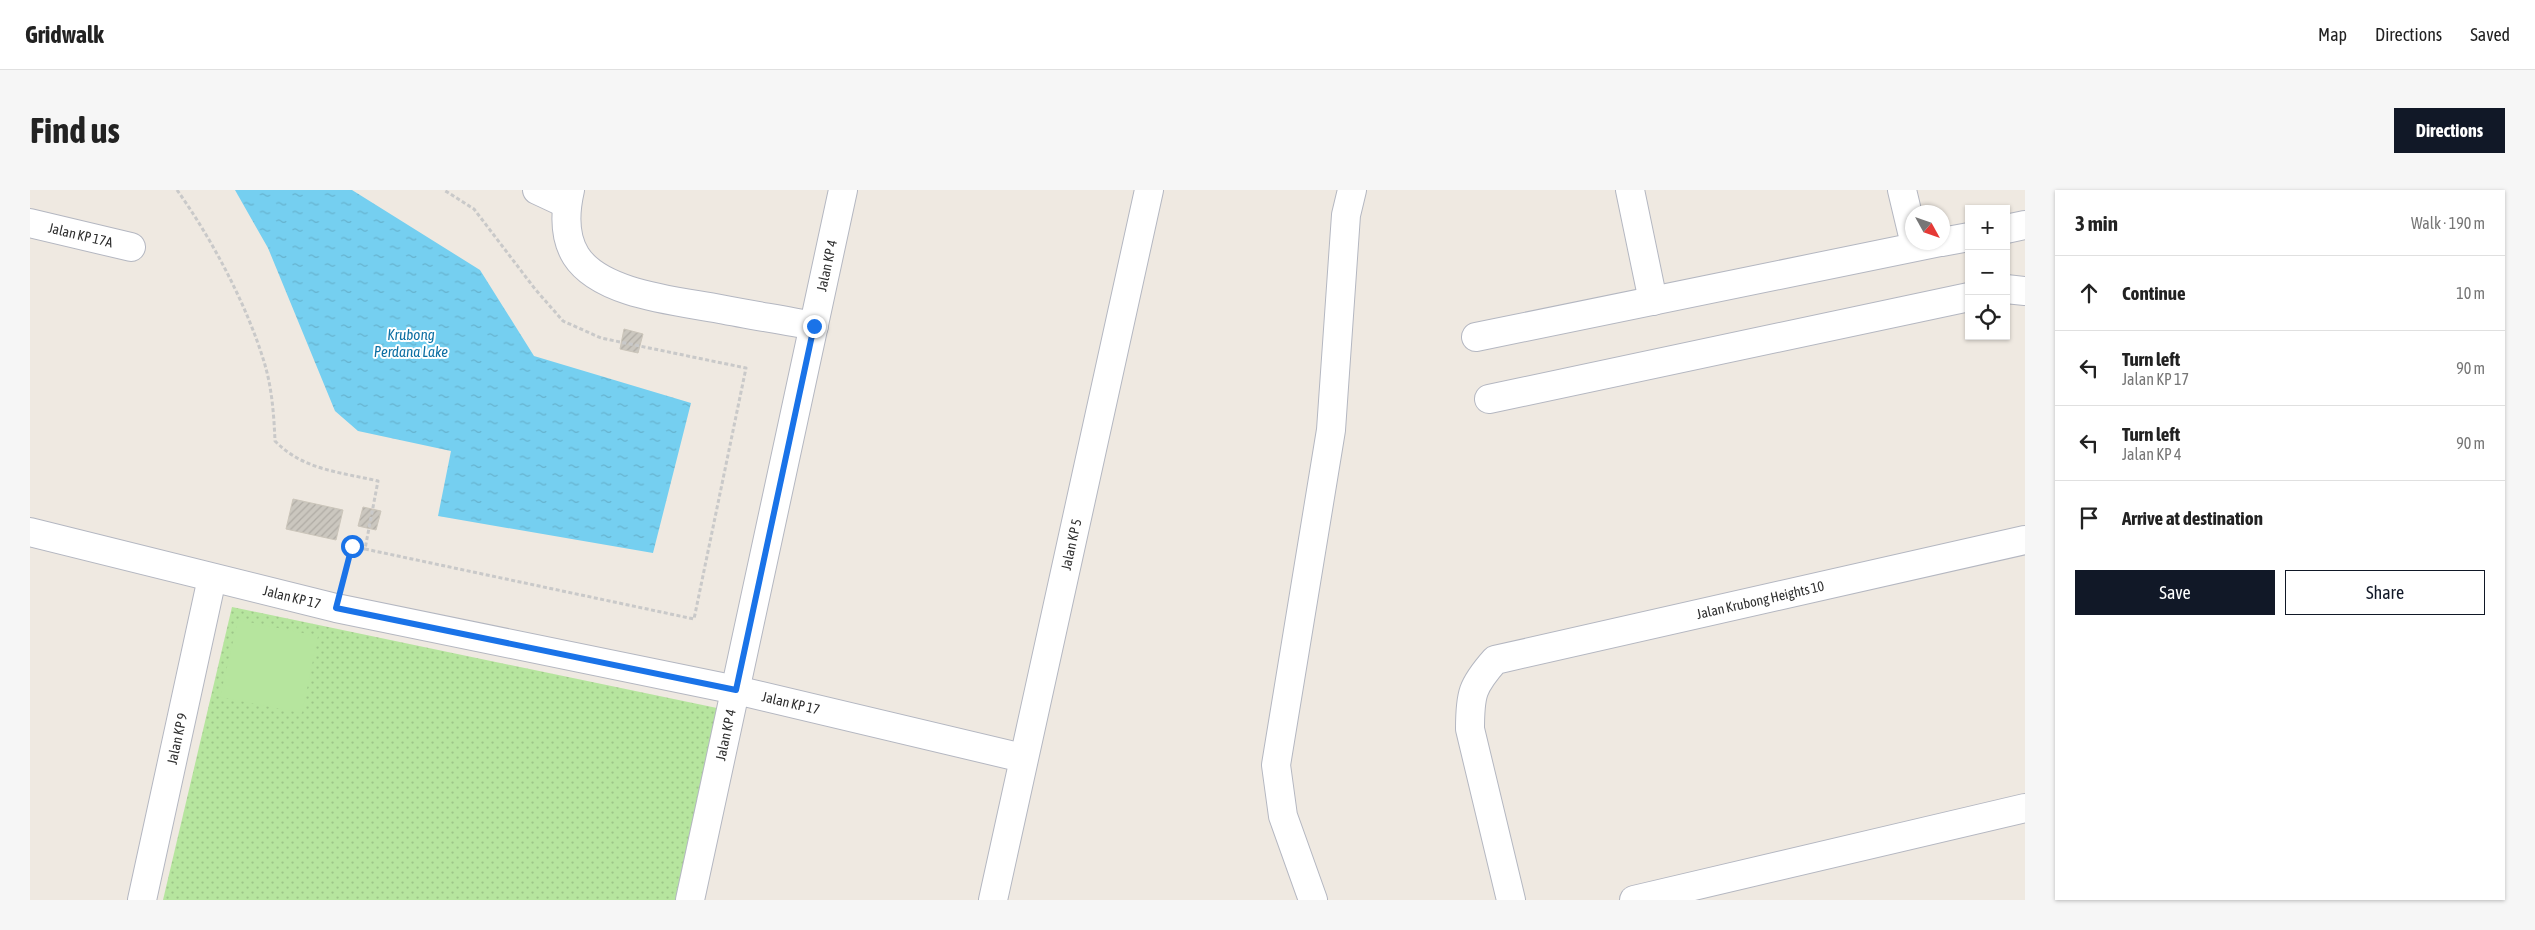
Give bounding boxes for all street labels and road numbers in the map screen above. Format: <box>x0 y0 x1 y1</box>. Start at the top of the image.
street label: Jalan KP 17A <box>47 220 115 250</box>
street label: Jalan KP 4 <box>813 238 840 293</box>
street label: Jalan KP 5 <box>1058 517 1085 572</box>
street label: Jalan Krubong Heights 10 <box>1695 578 1826 622</box>
street label: Jalan KP 17 <box>262 582 323 612</box>
street label: Jalan KP 17 <box>760 688 821 718</box>
street label: Jalan KP 4 <box>712 707 739 762</box>
street label: Jalan KP 9 <box>164 712 190 766</box>

